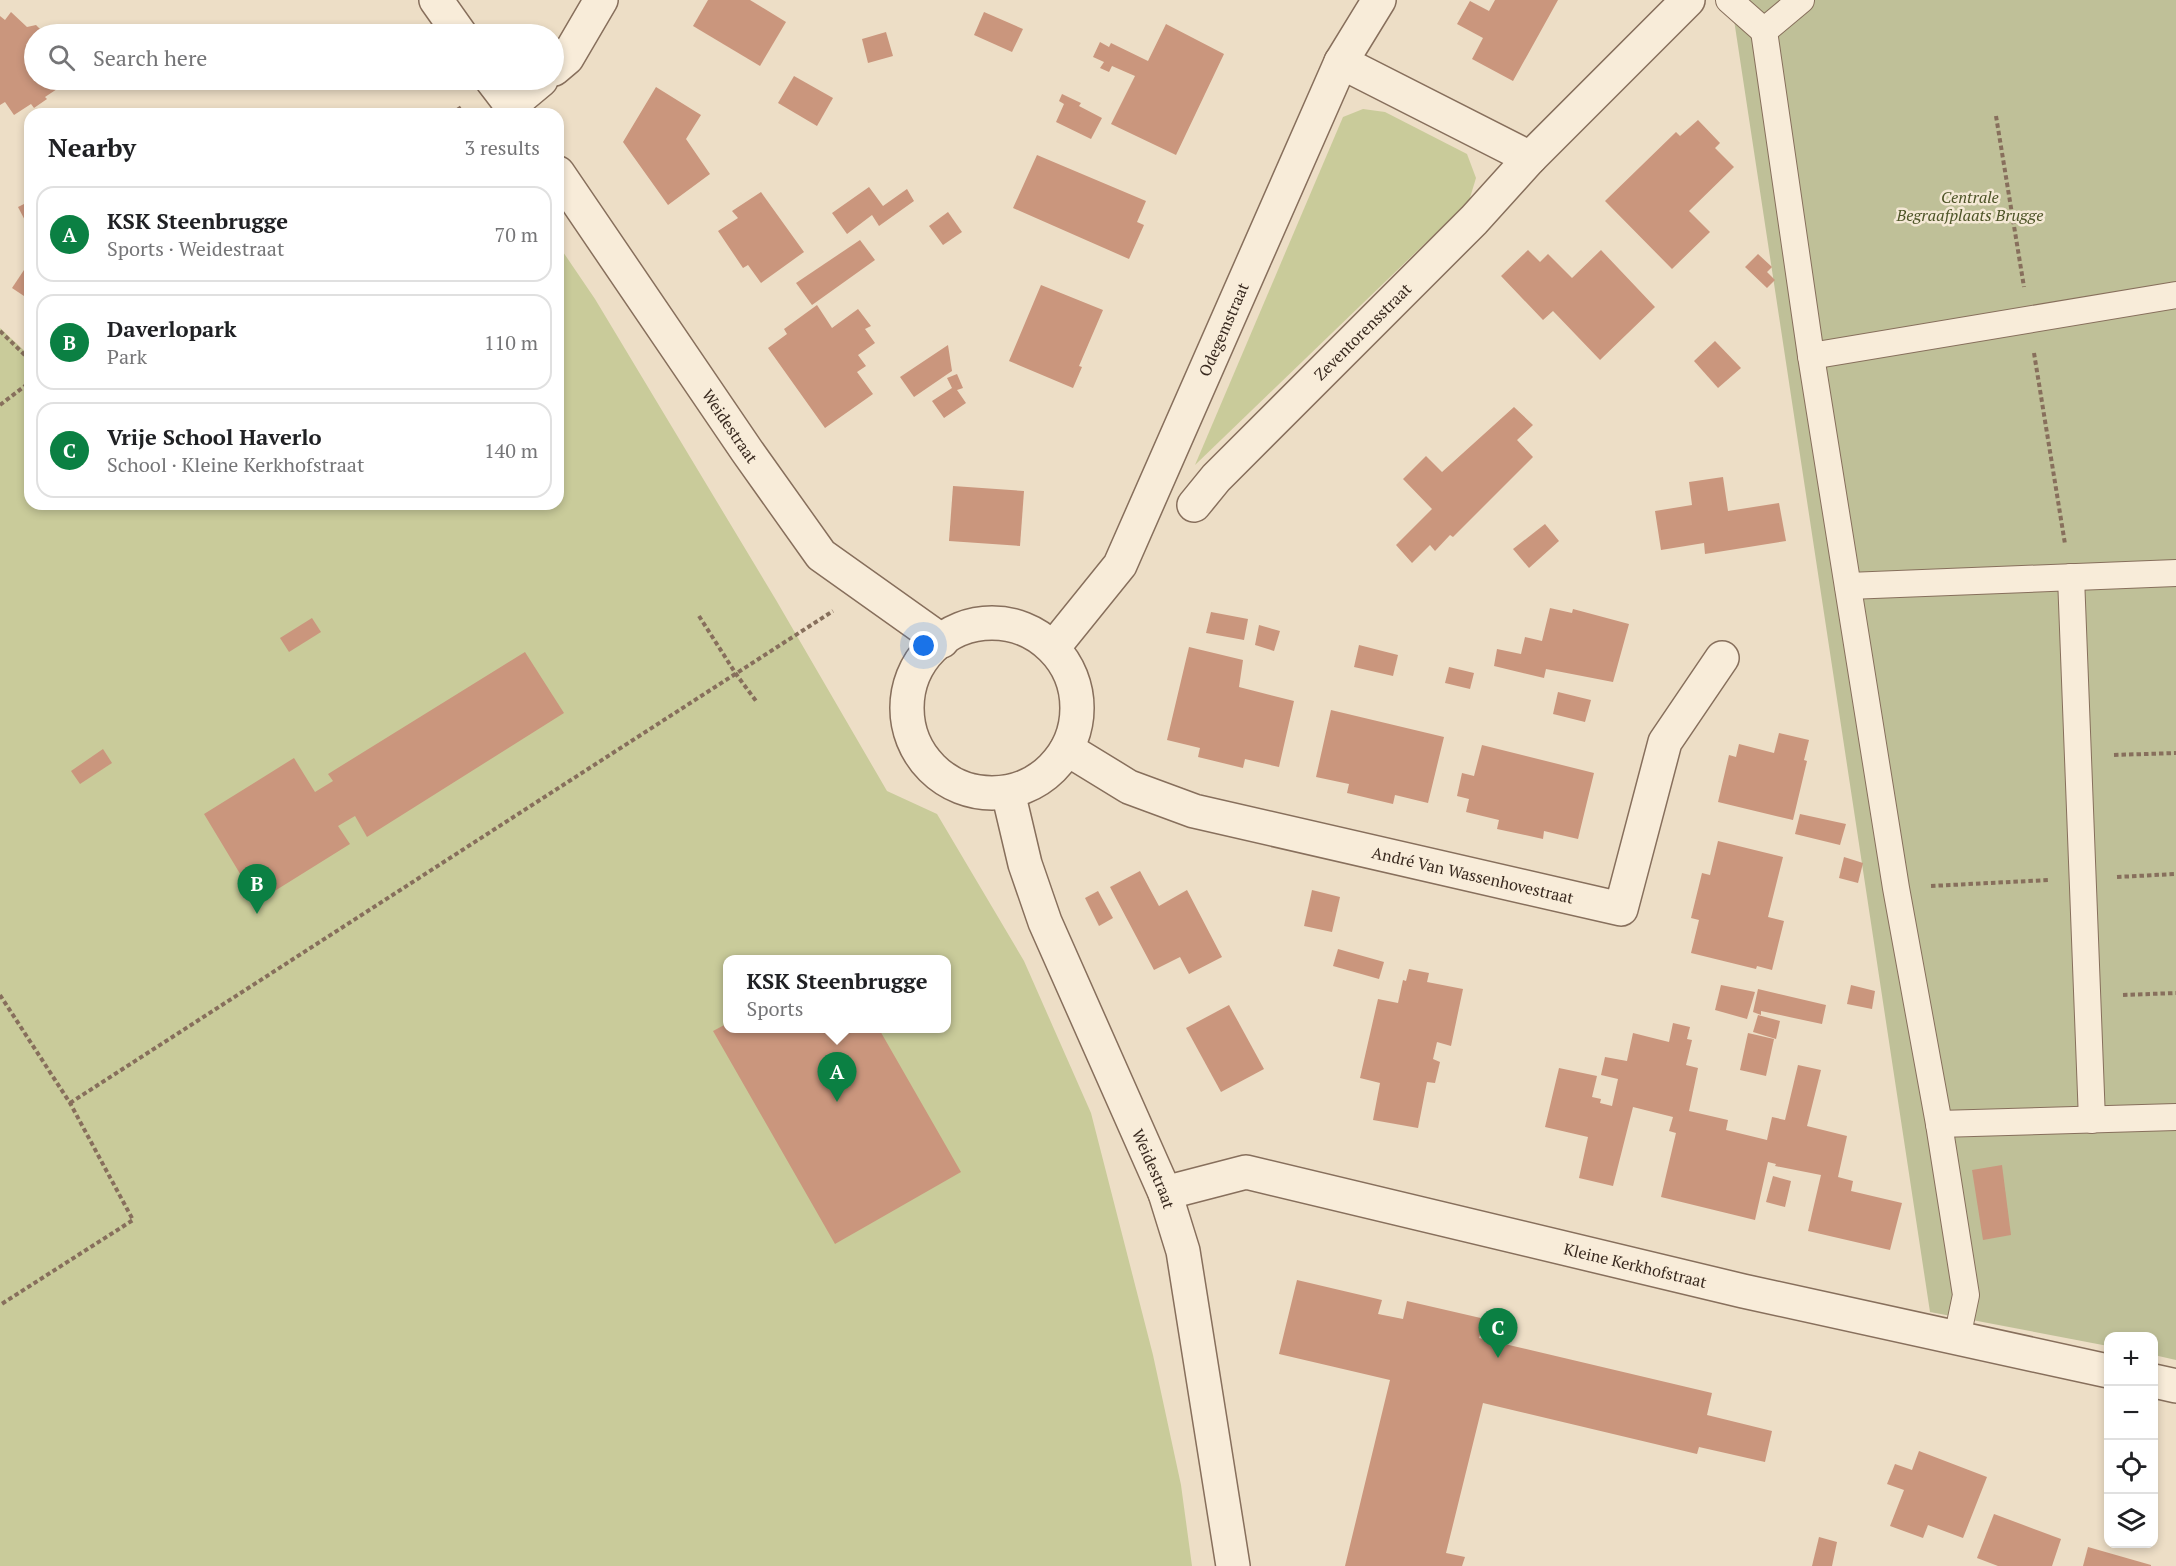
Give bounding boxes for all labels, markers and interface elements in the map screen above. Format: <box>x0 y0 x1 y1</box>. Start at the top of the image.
search box <box>24 24 564 90</box>
icon: search <box>45 41 78 74</box>
text: Search here <box>93 43 207 72</box>
text: Nearby <box>48 130 136 164</box>
text: 3 results <box>465 134 540 161</box>
park label: Centrale Begraafplaats Brugge <box>1896 186 2043 226</box>
text: KSK Steenbrugge <box>107 206 288 235</box>
text: A <box>62 221 77 248</box>
text: 70 m <box>495 221 538 248</box>
text: Sports · Weidestraat <box>107 235 284 262</box>
street label: Zeventorensstraat <box>1309 278 1416 385</box>
street label: Odegemstraat <box>1193 279 1254 380</box>
text: Daverlopark <box>107 314 237 343</box>
text: B <box>63 329 76 356</box>
text: 110 m <box>484 329 538 356</box>
text: Park <box>107 343 147 370</box>
street label: Weidestraat <box>697 385 763 467</box>
text: Vrije School Haverlo <box>107 422 322 451</box>
text: C <box>63 437 76 464</box>
text: 140 m <box>484 437 538 464</box>
text: School · Kleine Kerkhofstraat <box>107 451 364 478</box>
your location <box>909 631 938 660</box>
street label: André Van Wassenhovestraat <box>1370 841 1576 909</box>
pin: B <box>238 864 276 914</box>
popup <box>723 955 951 1033</box>
text: KSK Steenbrugge <box>746 966 928 995</box>
text: Sports <box>746 995 803 1022</box>
pin: A <box>818 1052 856 1102</box>
street label: Weidestraat <box>1127 1125 1180 1211</box>
street label: Kleine Kerkhofstraat <box>1562 1237 1709 1293</box>
pin: C <box>1478 1308 1518 1358</box>
map controls <box>2104 1332 2158 1548</box>
button: + <box>2104 1332 2158 1386</box>
button: − <box>2104 1386 2158 1440</box>
button: locate <box>2104 1440 2158 1494</box>
button: layers <box>2104 1494 2158 1548</box>

